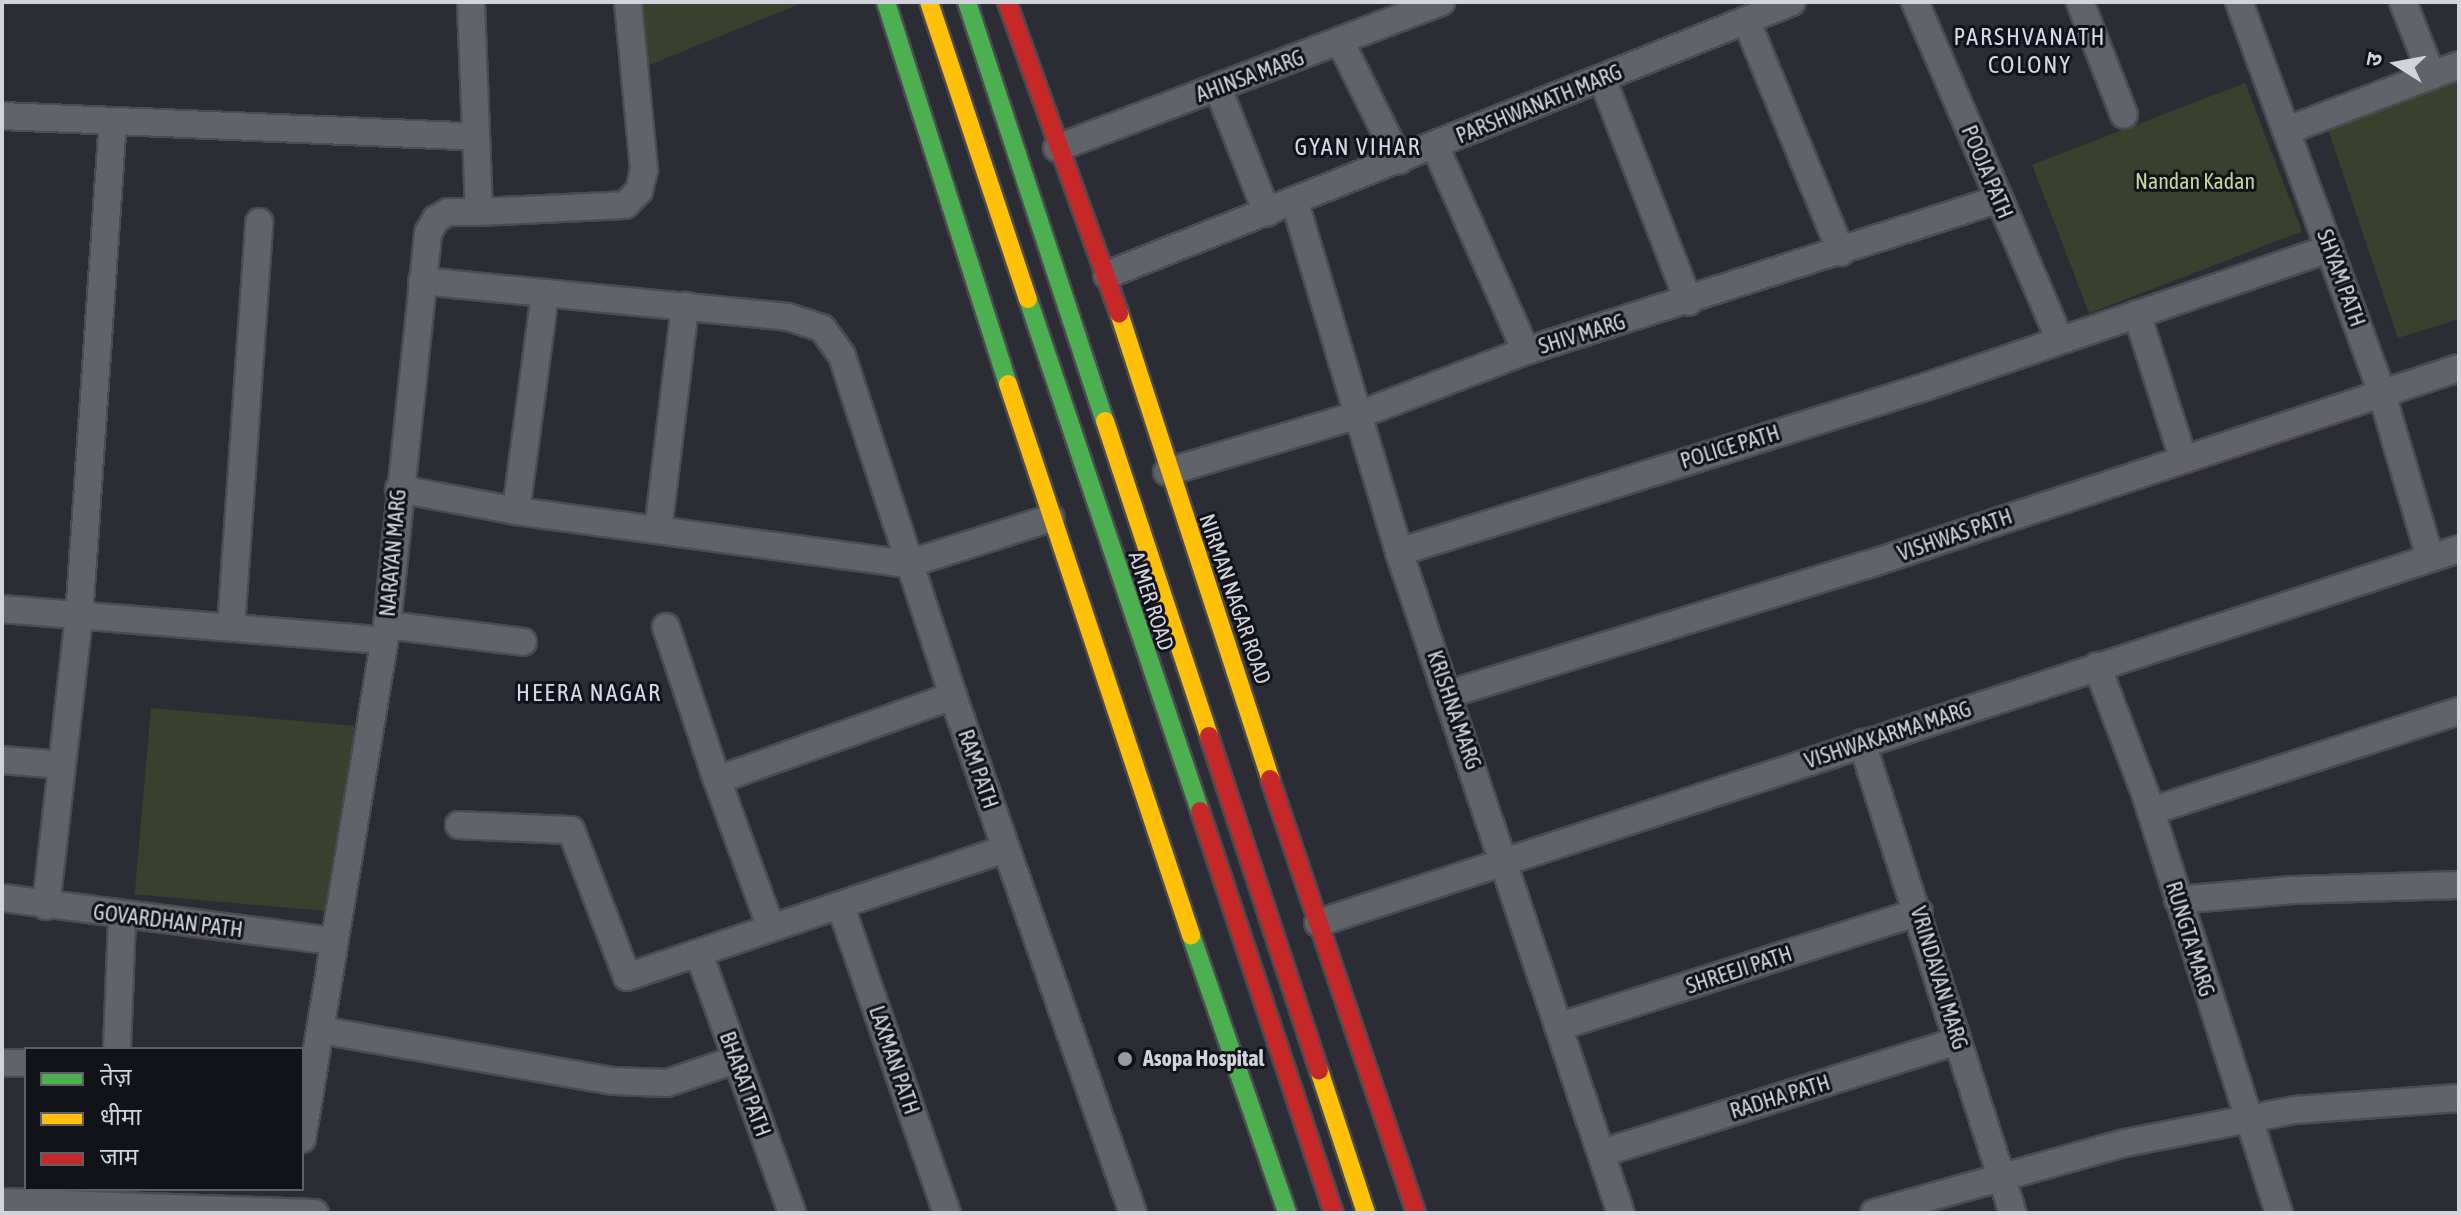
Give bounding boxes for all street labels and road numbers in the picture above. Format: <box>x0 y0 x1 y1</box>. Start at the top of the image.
street label: AHINSA MARG <box>1192 44 1308 108</box>
street label: PARSHWANATH MARG <box>1452 59 1626 149</box>
street label: POOJA PATH <box>1956 121 2018 223</box>
street label: SHYAM PATH <box>2311 226 2371 330</box>
street label: SHIV MARG <box>1535 308 1629 360</box>
street label: POLICE PATH <box>1677 419 1783 475</box>
street label: NARAYAN MARG <box>374 488 412 618</box>
street label: VISHWAS PATH <box>1894 503 2016 567</box>
street label: NIRMAN NAGAR ROAD <box>1194 511 1276 687</box>
street label: AJMER ROAD <box>1123 548 1179 654</box>
street label: KRISHNA MARG <box>1421 647 1487 773</box>
street label: VISHWAKARMA MARG <box>1801 696 1975 774</box>
street label: RAM PATH <box>952 726 1004 812</box>
street label: RUNGTA MARG <box>2160 878 2220 1000</box>
street label: GOVARDHAN PATH <box>92 899 244 943</box>
street label: VRINDAVAN MARG <box>1905 903 1973 1053</box>
street label: SHREEJI PATH <box>1683 941 1795 999</box>
street label: LAXMAN PATH <box>863 1002 925 1118</box>
street label: BHARAT PATH <box>714 1028 776 1140</box>
street label: RADHA PATH <box>1727 1069 1833 1125</box>

